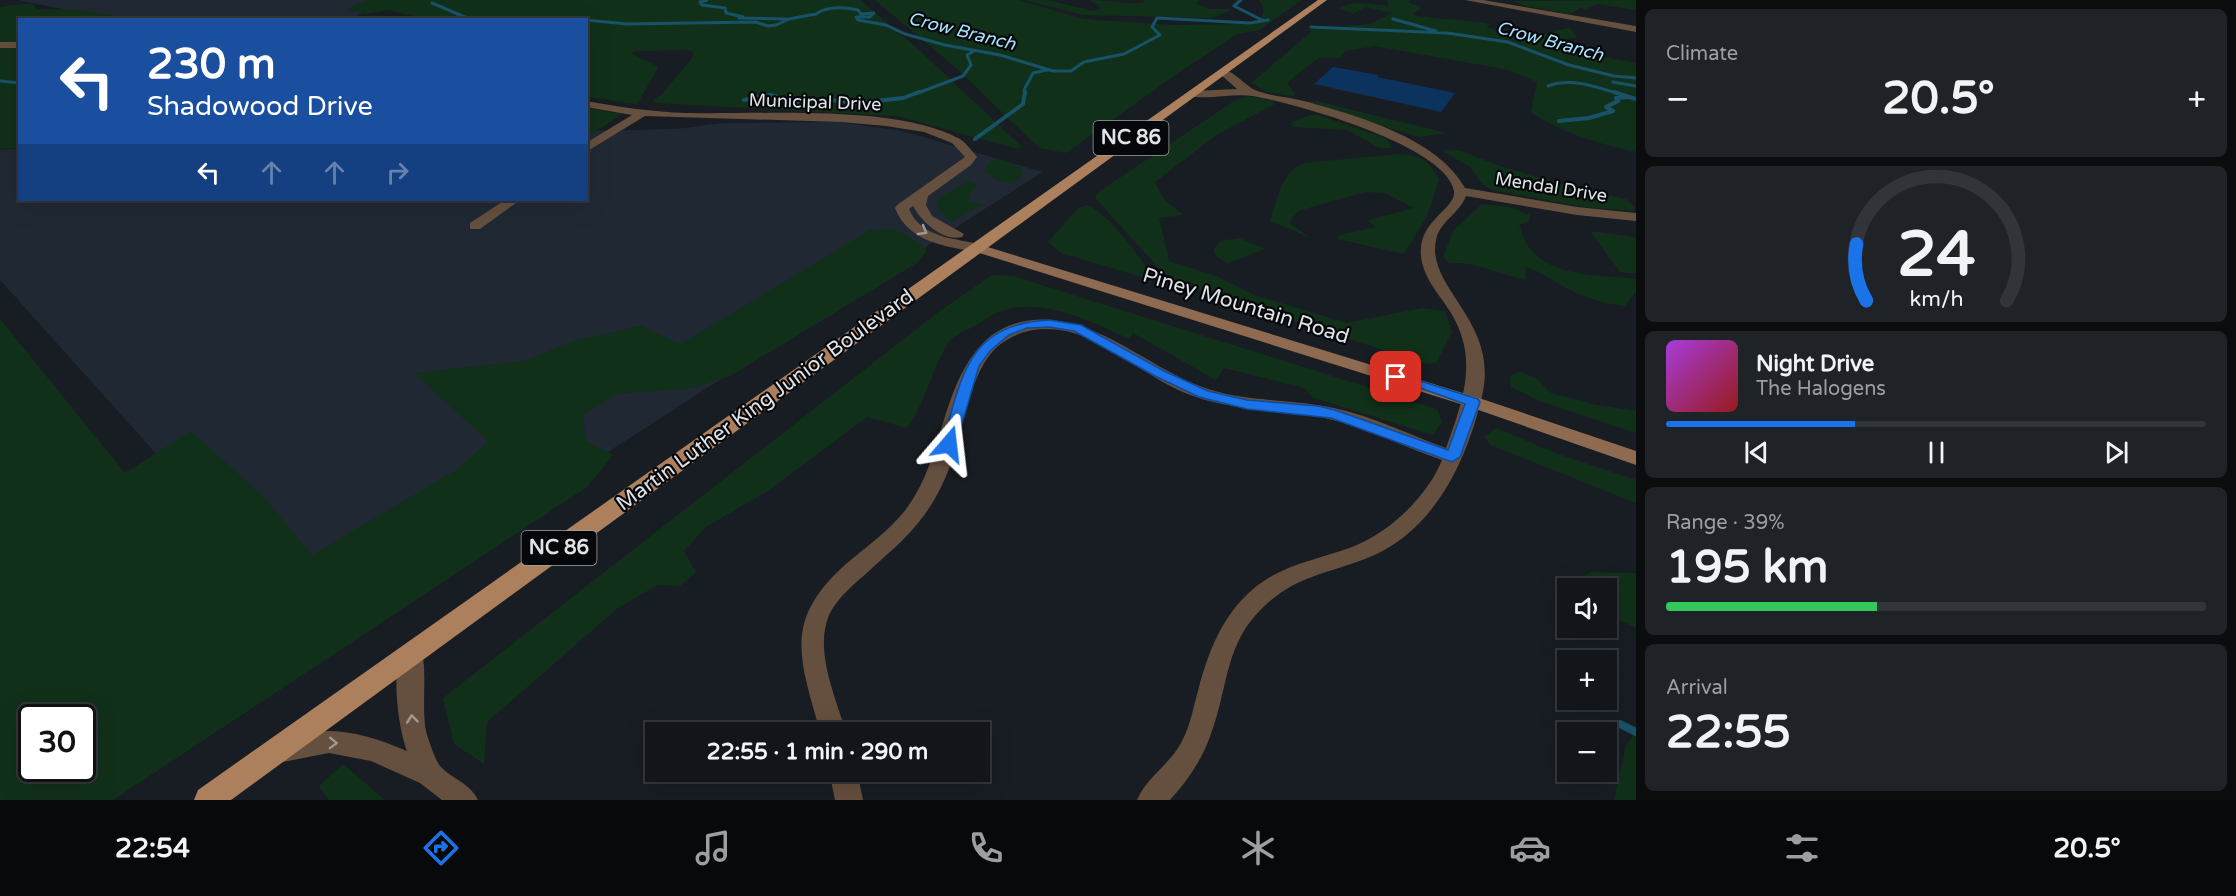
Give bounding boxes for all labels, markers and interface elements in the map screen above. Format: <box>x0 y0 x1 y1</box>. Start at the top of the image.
water label: Crow Branch <box>906 7 1019 55</box>
water label: Crow Branch <box>1494 16 1607 66</box>
text: 230 m <box>147 39 276 90</box>
icon: left <box>48 42 126 120</box>
text: Climate <box>1666 42 1738 66</box>
text: 20.5° <box>1882 72 1995 126</box>
text: − <box>1666 80 1690 119</box>
text: + <box>2187 80 2206 119</box>
street label: Municipal Drive <box>748 89 882 115</box>
text: Shadowood Drive <box>147 90 373 123</box>
road number: NC 86 <box>1094 121 1168 155</box>
icon: left <box>192 156 225 189</box>
icon: ahead <box>255 156 288 189</box>
icon: ahead <box>318 156 351 189</box>
icon: right <box>381 156 414 189</box>
street label: Mendal Drive <box>1493 167 1609 207</box>
text: 24 <box>1897 218 1975 293</box>
one-way arrow <box>917 224 927 235</box>
street label: Piney Mountain Road <box>1140 263 1352 349</box>
street label: Martin Luther King Junior Boulevard <box>612 284 918 516</box>
text: km/h <box>1909 286 1963 312</box>
pin <box>1370 351 1421 402</box>
text: Night Drive <box>1756 351 1874 377</box>
icon: arrive <box>1379 360 1412 393</box>
text: The Halogens <box>1756 377 1886 401</box>
position arrow <box>917 412 981 476</box>
icon: previous <box>1740 436 1773 469</box>
icon: pause <box>1920 436 1953 469</box>
icon: next <box>2100 436 2133 469</box>
text: Range · 39% <box>1666 511 1785 535</box>
road number: NC 86 <box>522 531 596 565</box>
text: 195 km <box>1666 541 1828 595</box>
map controls <box>1557 578 1617 782</box>
button: sound <box>1557 578 1617 638</box>
button: + <box>1557 650 1617 710</box>
text: Arrival <box>1666 676 1728 700</box>
speed limit sign: 30 <box>18 704 96 782</box>
text: 22:55 <box>1666 706 1791 760</box>
one-way arrow <box>406 714 419 723</box>
button: − <box>1557 722 1617 782</box>
one-way arrow <box>329 736 338 749</box>
text: 22:55 · 1 min · 290 m <box>707 739 928 765</box>
icon: directions <box>420 827 462 869</box>
icon: music <box>692 827 734 869</box>
icon: phone <box>965 827 1007 869</box>
icon: climate <box>1237 827 1279 869</box>
icon: car <box>1509 827 1551 869</box>
icon: filters <box>1781 827 1823 869</box>
text: 22:54 <box>115 832 190 865</box>
text: 20.5° <box>2053 832 2121 865</box>

